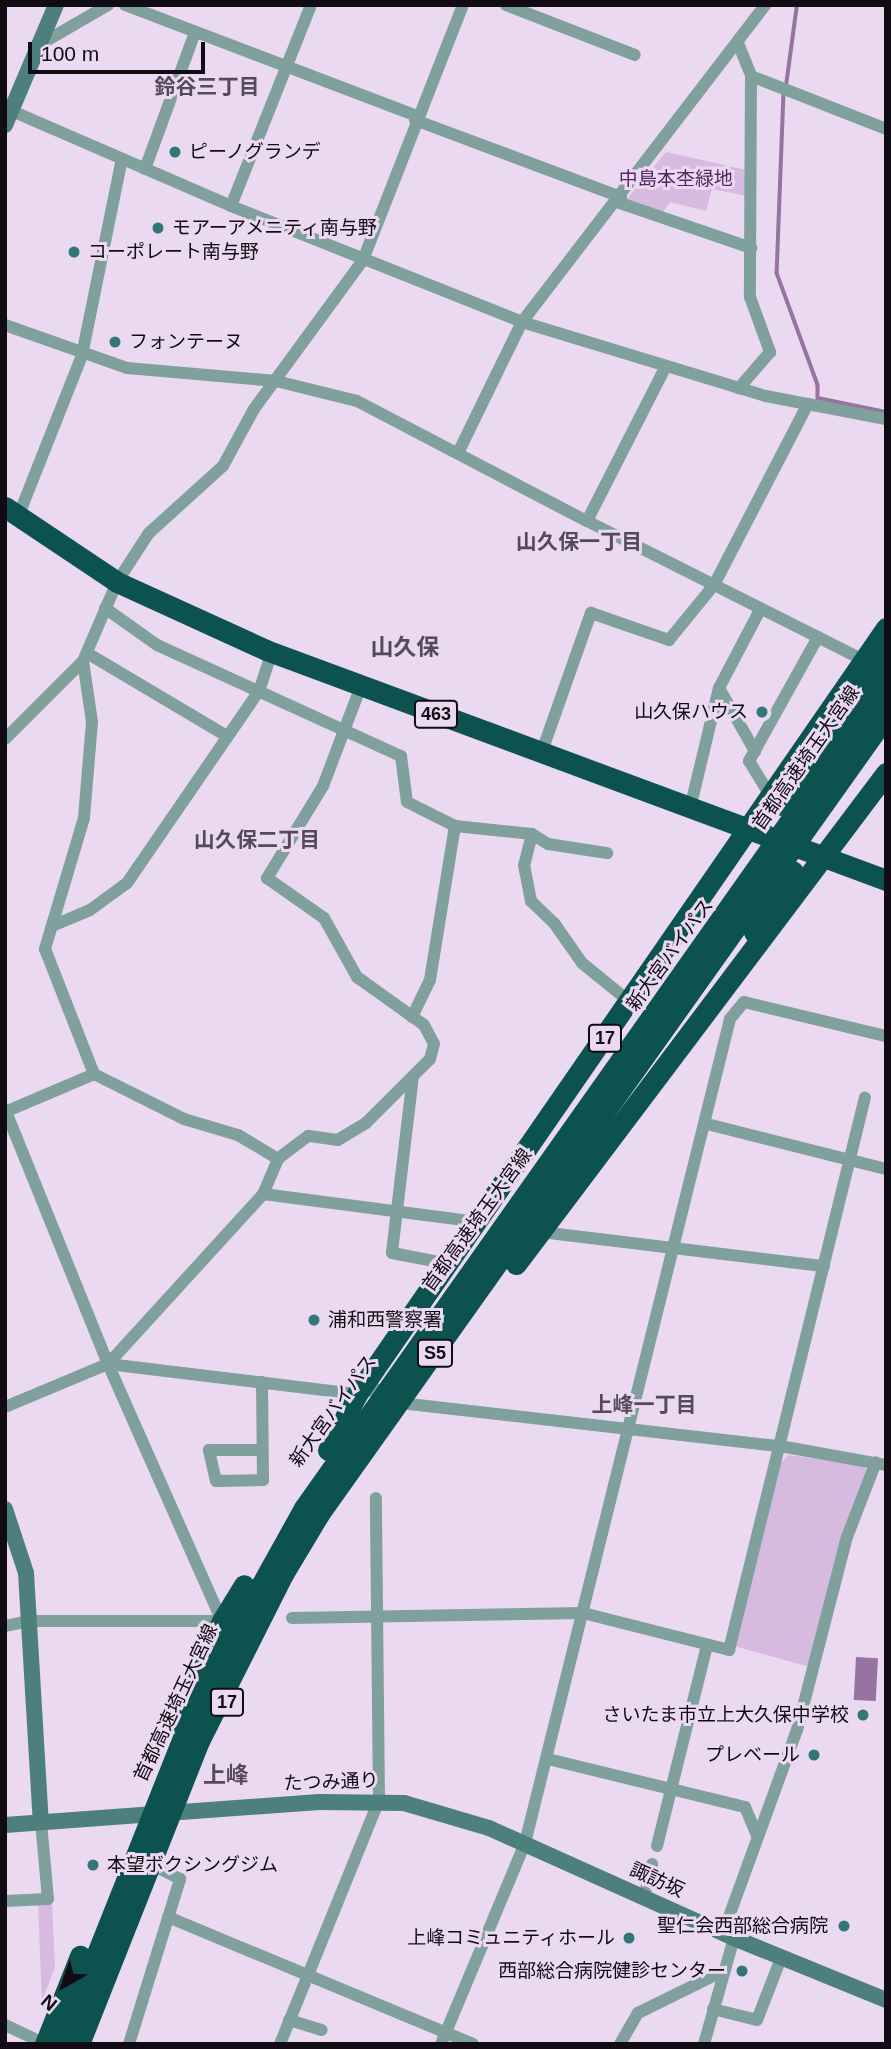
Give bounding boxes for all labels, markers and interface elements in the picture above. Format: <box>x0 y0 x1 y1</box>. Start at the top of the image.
scale bar <box>32 28 208 72</box>
text: 100 m <box>41 42 99 65</box>
district label: 鈴谷三丁目 <box>155 74 259 100</box>
place label: ピーノグランデ <box>189 141 322 163</box>
marker: ピーノグランデ <box>167 144 183 160</box>
park label: 中島本杢緑地 <box>619 168 733 190</box>
place label: モアーアメニティ南与野 <box>172 217 380 239</box>
marker: モアーアメニティ南与野 <box>150 220 166 236</box>
place label: コーポレート南与野 <box>88 241 259 263</box>
marker: コーポレート南与野 <box>66 244 82 260</box>
place label: フォンテーヌ <box>129 331 243 353</box>
marker: フォンテーヌ <box>107 334 123 350</box>
district label: 山久保一丁目 <box>516 529 642 555</box>
district label: 山久保 <box>371 633 439 661</box>
street label: 首都高速埼玉大宮線 <box>748 681 864 835</box>
road number: 463 <box>413 700 459 728</box>
place label: 山久保ハウス <box>634 701 748 723</box>
marker: 山久保ハウス <box>754 704 770 720</box>
district label: 山久保二丁目 <box>194 827 320 853</box>
street label: 新大宮バイパス <box>622 894 718 1016</box>
road number: 17 <box>588 1023 622 1052</box>
street label: 首都高速埼玉大宮線 <box>418 1144 536 1296</box>
place label: 浦和西警察署 <box>328 1309 442 1331</box>
marker: 浦和西警察署 <box>306 1312 322 1328</box>
road number: S5 <box>416 1338 454 1368</box>
street label: 新大宮バイパス <box>285 1350 381 1472</box>
district label: 上峰一丁目 <box>592 1392 696 1418</box>
street label: 首都高速埼玉大宮線 <box>130 1621 222 1785</box>
road number: 17 <box>210 1688 244 1716</box>
place label: さいたま市立上大久保中学校 <box>602 1704 849 1726</box>
marker: さいたま市立上大久保中学校 <box>855 1707 871 1723</box>
place label: プレベール <box>705 1744 800 1766</box>
marker: プレベール <box>806 1747 822 1763</box>
district label: 上峰 <box>203 1761 249 1789</box>
street label: たつみ通り <box>283 1769 379 1795</box>
place label: 本望ボクシングジム <box>107 1854 278 1876</box>
marker: 本望ボクシングジム <box>85 1857 101 1873</box>
street label: 諏訪坂 <box>626 1858 688 1902</box>
place label: 聖仁会西部総合病院 <box>657 1915 828 1937</box>
marker: 聖仁会西部総合病院 <box>834 1916 854 1936</box>
place label: 上峰コミュニティホール <box>406 1927 615 1949</box>
marker: 上峰コミュニティホール <box>621 1930 637 1946</box>
north arrow <box>28 1951 98 2021</box>
place label: 西部総合病院健診センター <box>498 1960 726 1982</box>
marker: 西部総合病院健診センター <box>732 1961 752 1981</box>
text: N <box>37 1990 61 2015</box>

